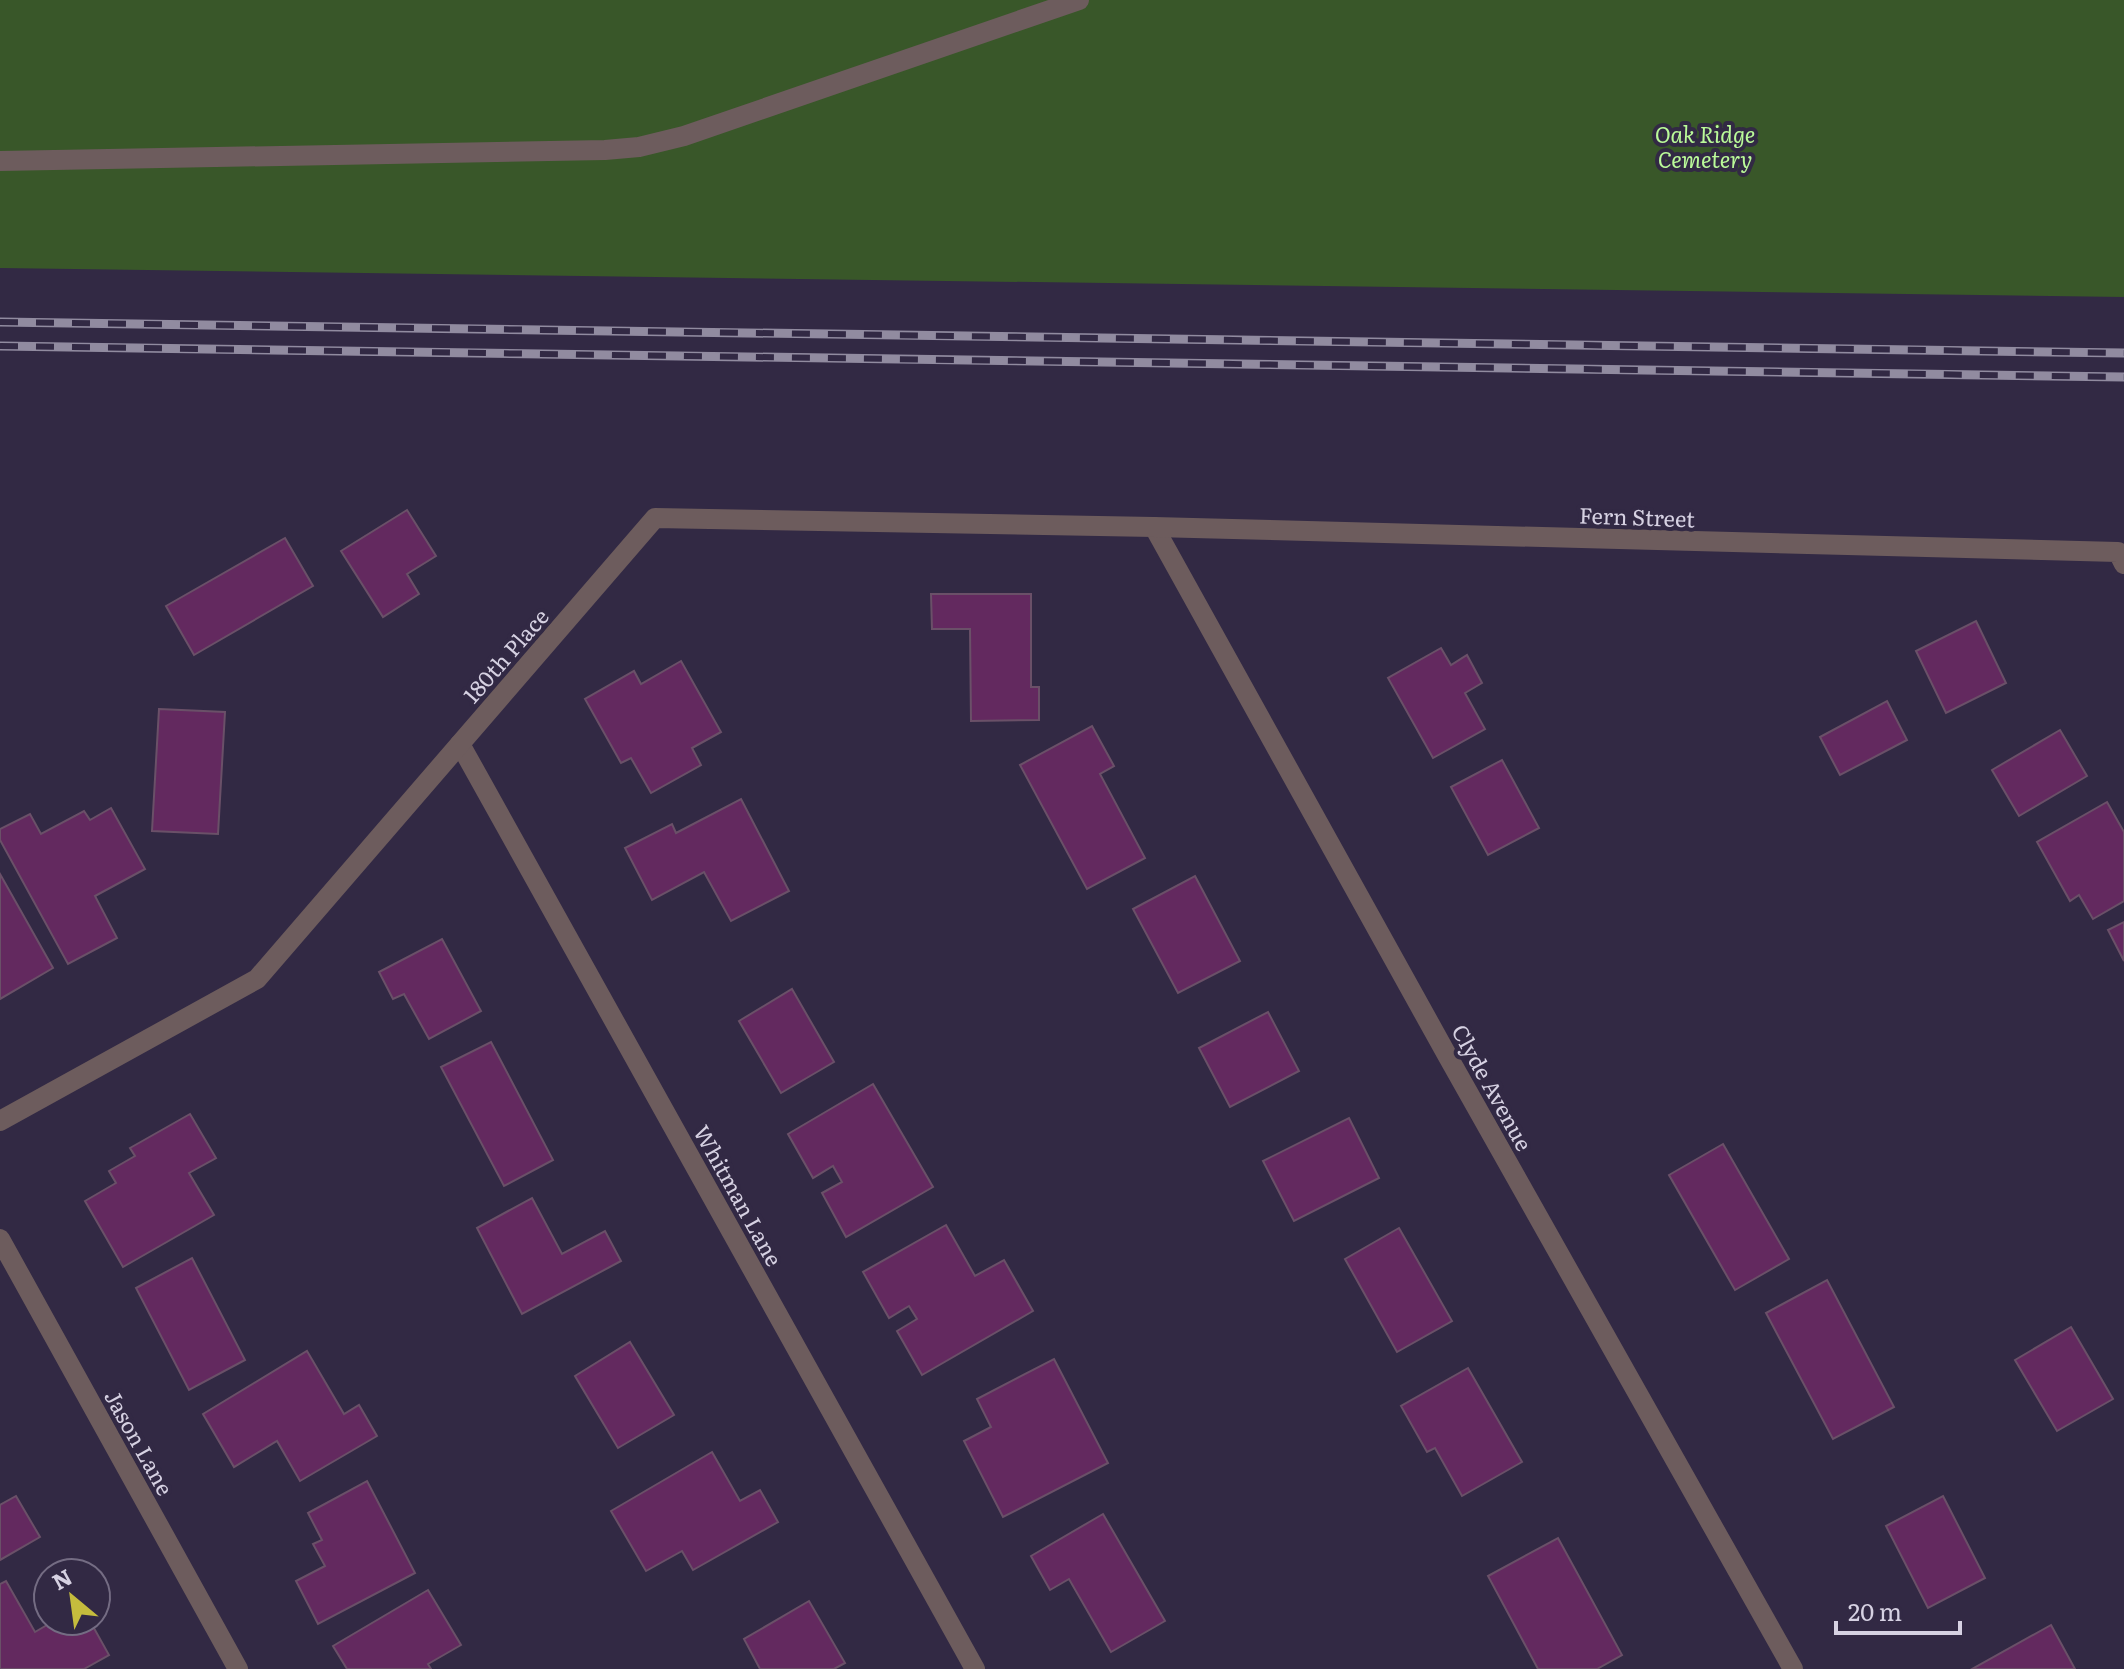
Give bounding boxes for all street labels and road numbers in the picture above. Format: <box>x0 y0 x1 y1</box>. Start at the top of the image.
street label: Fern Street <box>1578 497 1696 535</box>
street label: 180th Place <box>454 600 556 710</box>
street label: Clyde Avenue <box>1445 1018 1541 1156</box>
street label: Whitman Lane <box>686 1118 792 1272</box>
street label: Jason Lane <box>97 1383 183 1501</box>

